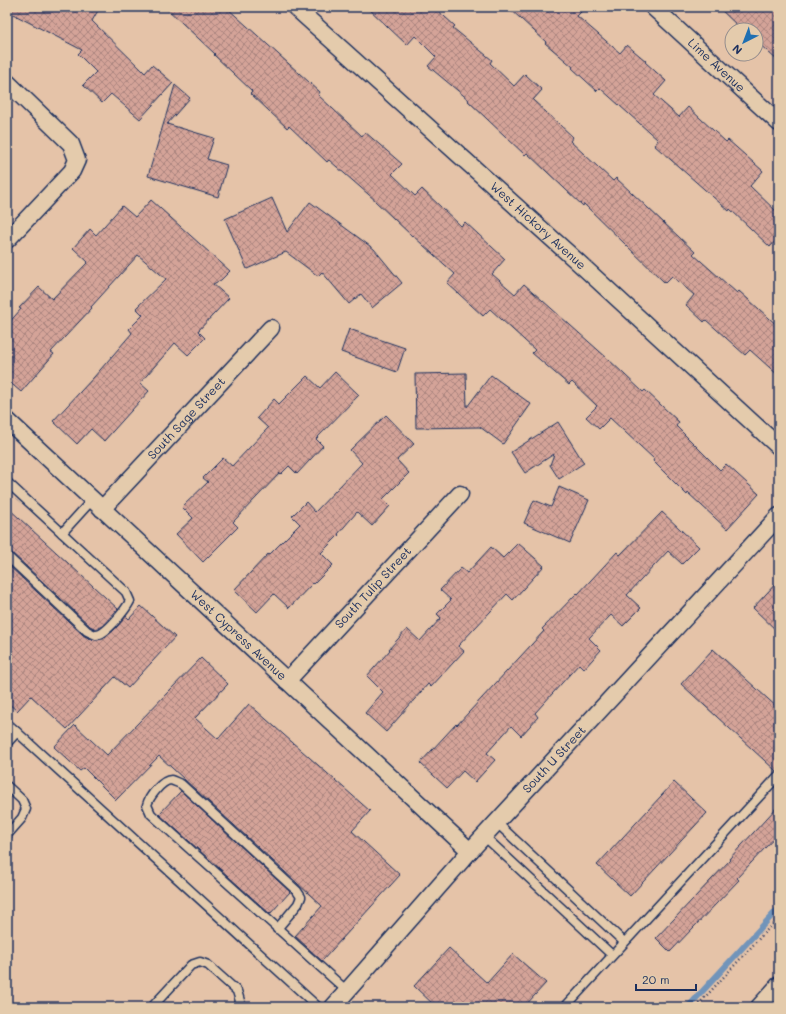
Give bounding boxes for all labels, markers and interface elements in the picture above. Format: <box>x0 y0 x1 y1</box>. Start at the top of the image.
north arrow <box>724 22 764 62</box>
street label: Lime Avenue <box>685 34 749 95</box>
text: N <box>729 41 745 58</box>
street label: West Hickory Avenue <box>487 178 590 272</box>
street label: South Sage Street <box>143 373 228 462</box>
street label: South Tulip Street <box>331 543 414 631</box>
street label: West Cypress Avenue <box>187 586 290 683</box>
street label: South U Street <box>518 722 589 796</box>
scale bar <box>636 966 696 992</box>
text: 20 m <box>642 971 670 987</box>

